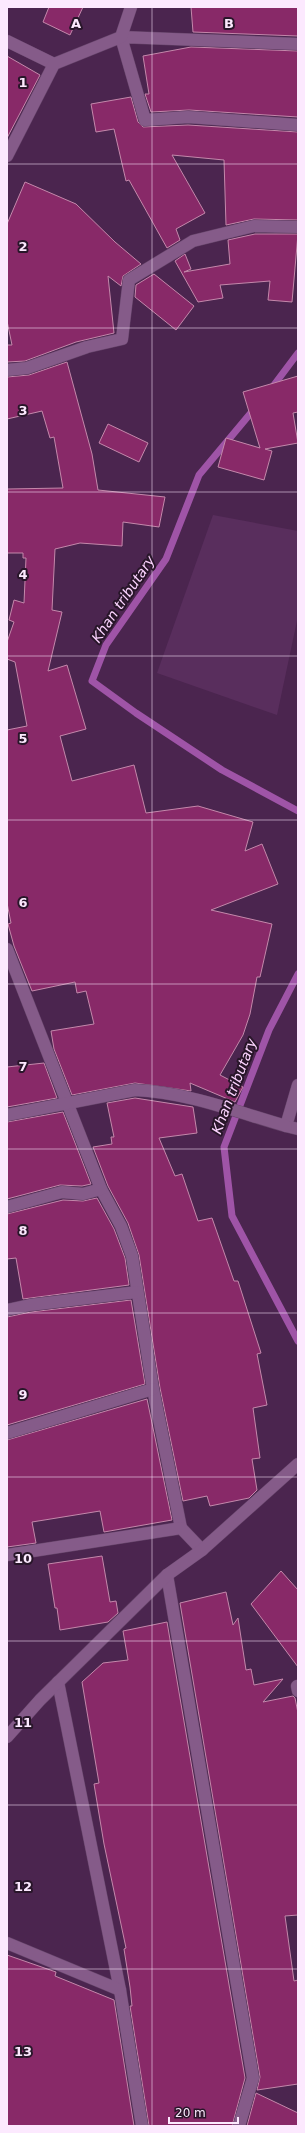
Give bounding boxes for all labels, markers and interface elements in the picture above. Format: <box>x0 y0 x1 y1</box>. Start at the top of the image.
text: A <box>71 16 81 31</box>
text: B <box>224 16 234 31</box>
text: 1 <box>18 75 28 90</box>
text: 2 <box>18 239 28 254</box>
text: 3 <box>18 403 28 418</box>
water label: Khan tributary <box>88 552 158 645</box>
text: 4 <box>18 567 28 582</box>
text: 5 <box>18 731 28 746</box>
text: 6 <box>18 895 28 910</box>
water label: Khan tributary <box>208 1035 260 1136</box>
text: 7 <box>18 1059 28 1074</box>
text: 8 <box>18 1223 28 1238</box>
text: 9 <box>18 1387 28 1402</box>
text: 10 <box>14 1551 32 1566</box>
text: 11 <box>14 1715 32 1730</box>
text: 12 <box>14 1879 32 1894</box>
text: 13 <box>14 2044 32 2059</box>
scale bar <box>169 2099 238 2125</box>
text: 20 m <box>175 2106 206 2120</box>

